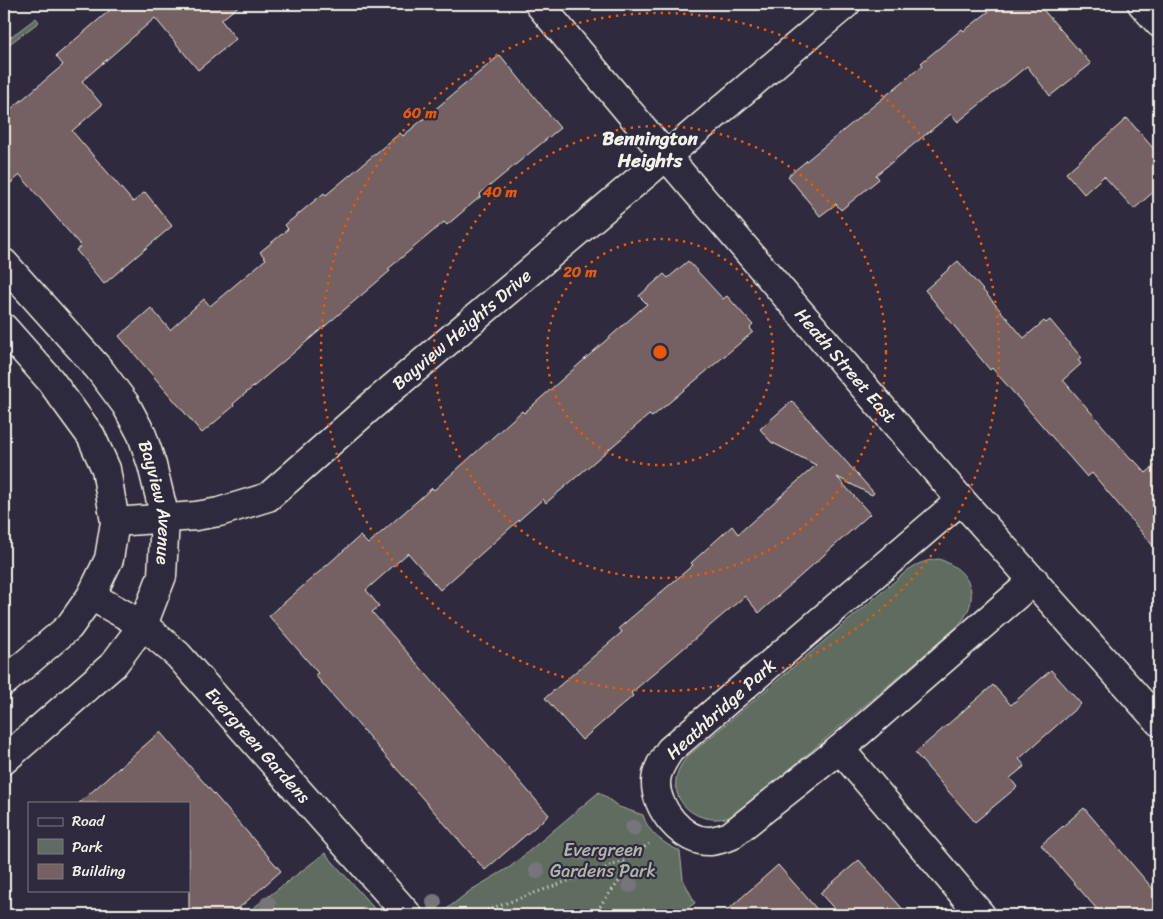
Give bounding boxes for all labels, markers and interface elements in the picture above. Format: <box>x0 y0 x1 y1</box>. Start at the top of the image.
text: 60 m <box>402 100 437 126</box>
district label: Bennington Heights <box>602 122 698 177</box>
text: 40 m <box>482 179 518 205</box>
text: 20 m <box>562 259 597 285</box>
street label: Bayview Heights Drive <box>384 261 539 398</box>
street label: Heath Street East <box>786 300 905 431</box>
centre of rings <box>651 343 669 361</box>
street label: Bayview Avenue <box>129 436 181 566</box>
street label: Heathbridge Park <box>658 650 784 768</box>
street label: Evergreen Gardens <box>197 679 319 811</box>
legend <box>28 802 190 892</box>
text: Road <box>72 808 105 834</box>
text: Park <box>72 834 103 860</box>
park label: Evergreen Gardens Park <box>550 834 656 887</box>
text: Building <box>72 858 126 884</box>

